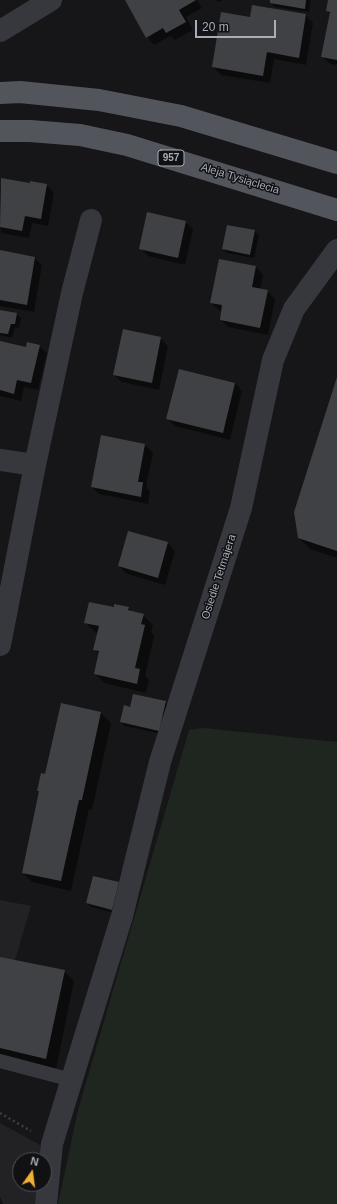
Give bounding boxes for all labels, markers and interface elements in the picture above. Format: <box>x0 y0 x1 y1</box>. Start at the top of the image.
scale bar <box>197 12 278 38</box>
text: 20 m <box>202 20 229 34</box>
road number: 957 <box>158 150 184 166</box>
street label: Aleja Tysiąclecia <box>199 161 281 197</box>
street label: Osiedle Tetmajera <box>199 533 239 621</box>
north arrow <box>12 1152 52 1192</box>
text: N <box>29 1155 40 1168</box>

